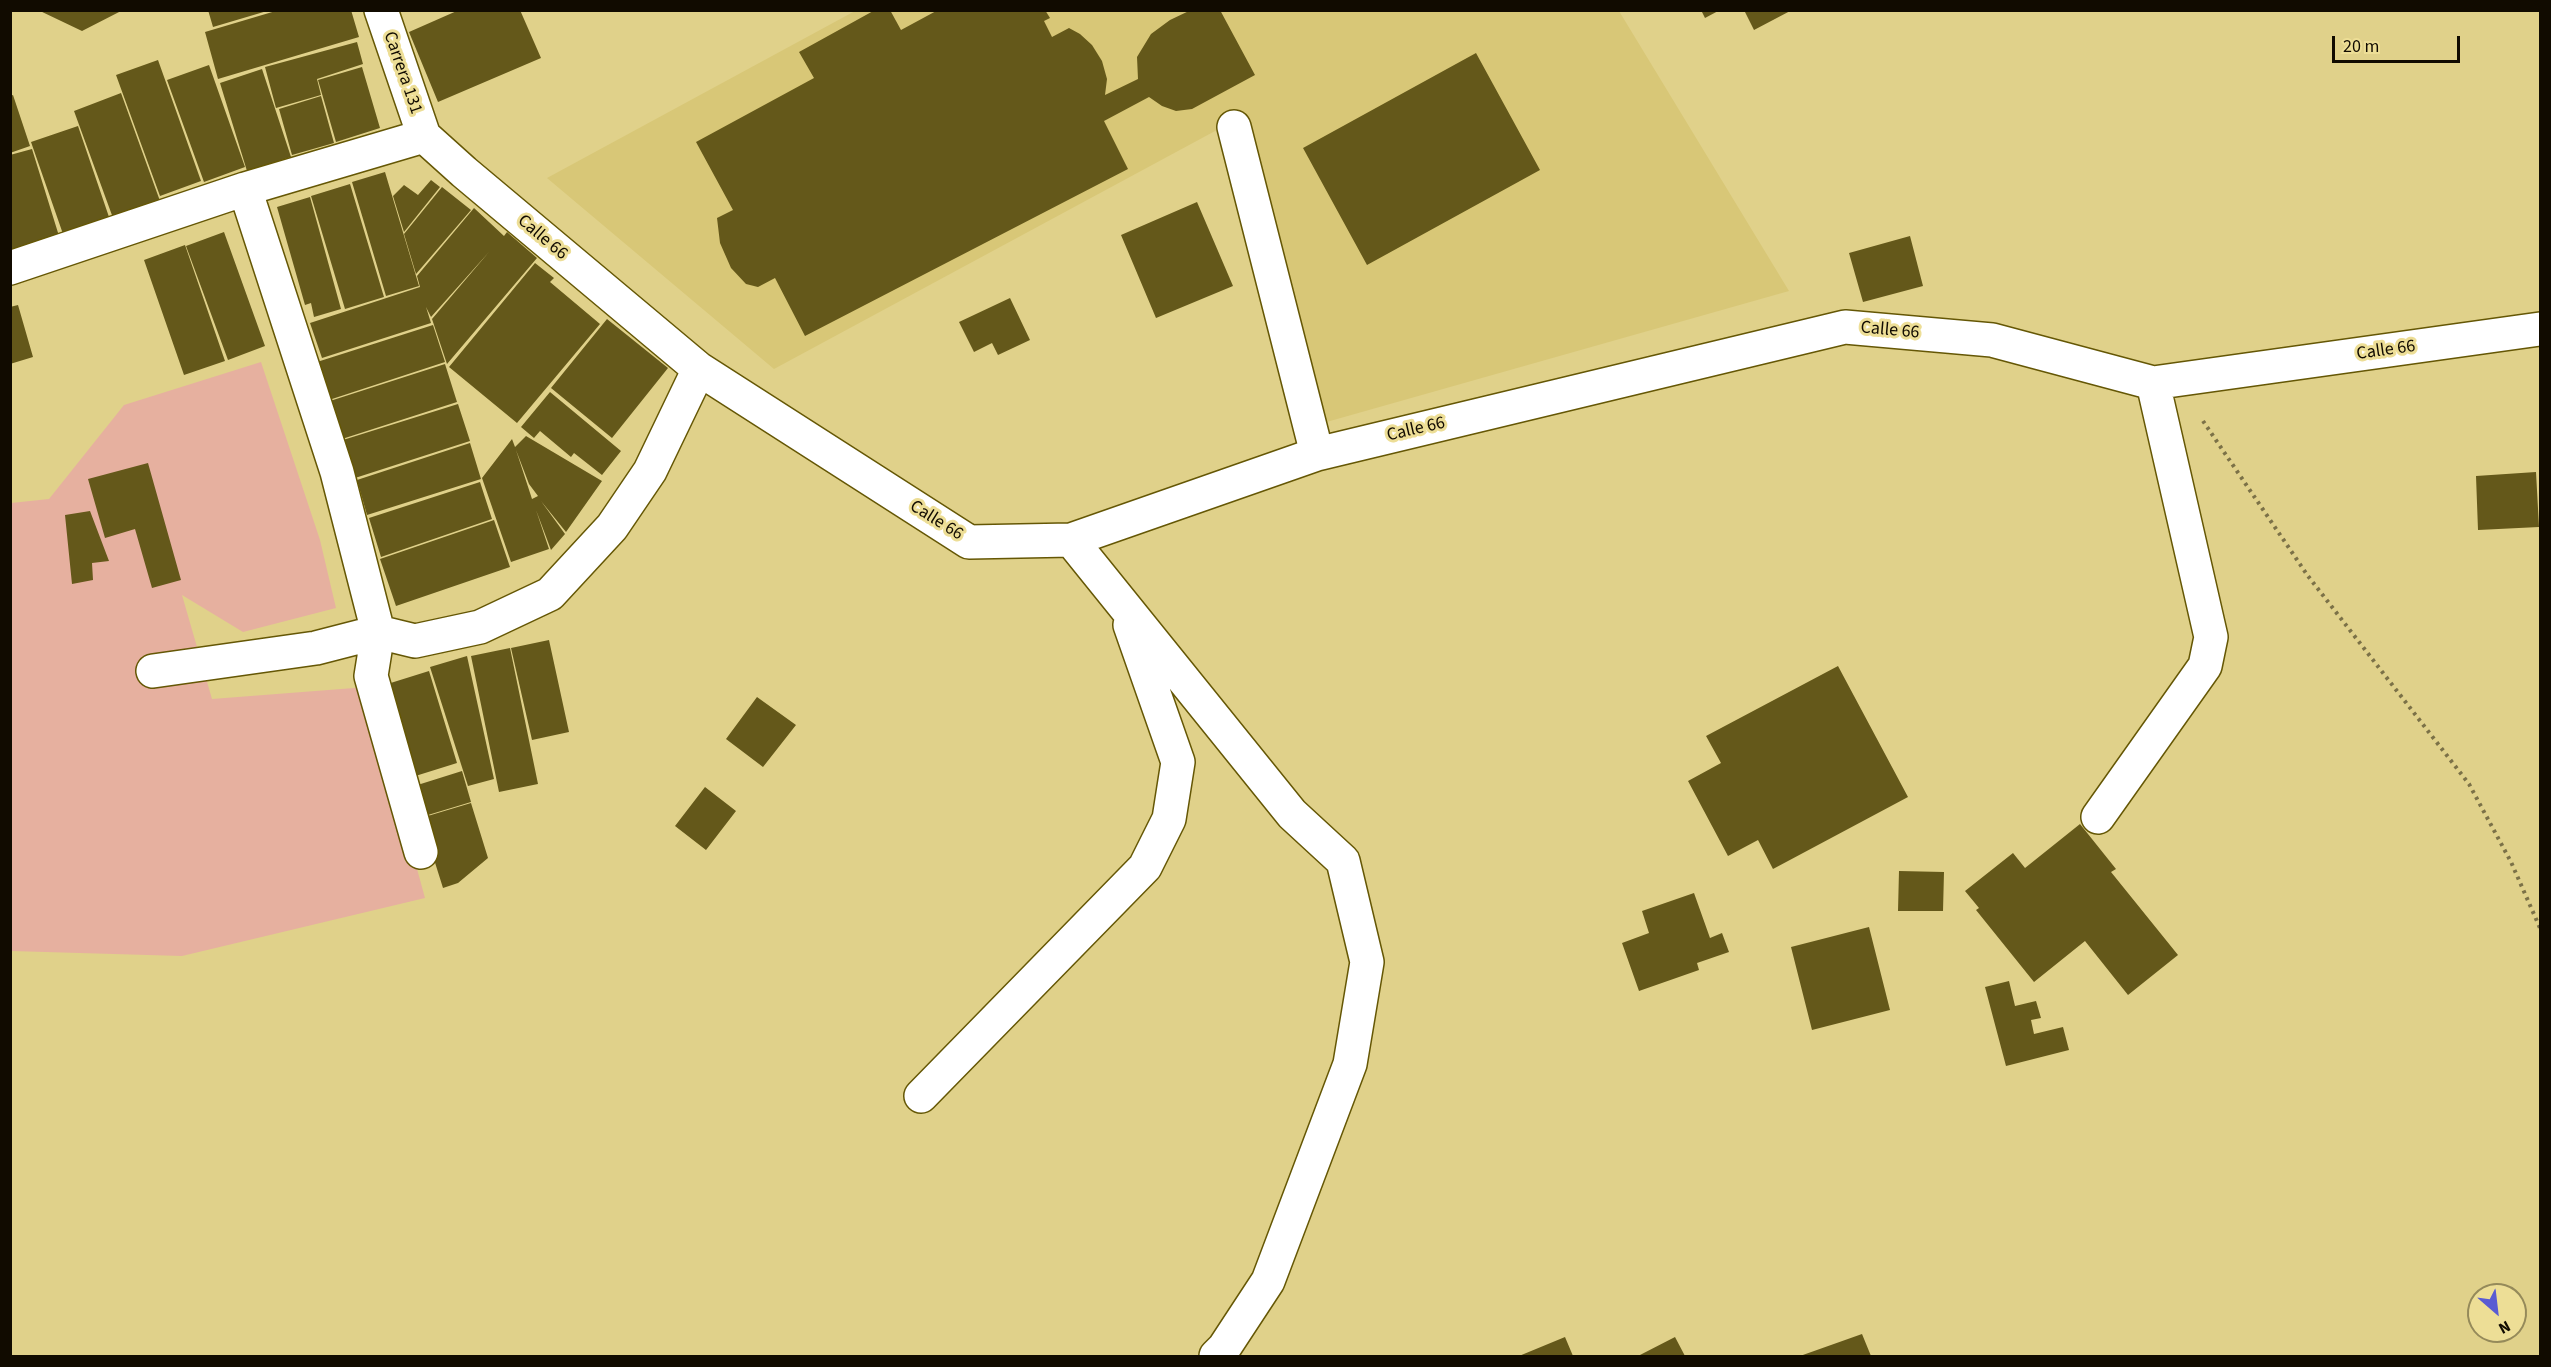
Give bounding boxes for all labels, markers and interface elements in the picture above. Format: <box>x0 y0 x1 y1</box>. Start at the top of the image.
scale bar <box>2335 24 2462 62</box>
street label: Carrera 131 <box>378 29 426 117</box>
text: 20 m <box>2343 34 2379 59</box>
street label: Calle 66 <box>512 211 572 265</box>
street label: Calle 66 <box>1860 318 1920 344</box>
street label: Calle 66 <box>2355 336 2417 366</box>
street label: Calle 66 <box>1385 413 1447 447</box>
street label: Calle 66 <box>905 496 967 546</box>
north arrow <box>2467 1283 2527 1343</box>
text: N <box>2495 1315 2514 1339</box>

